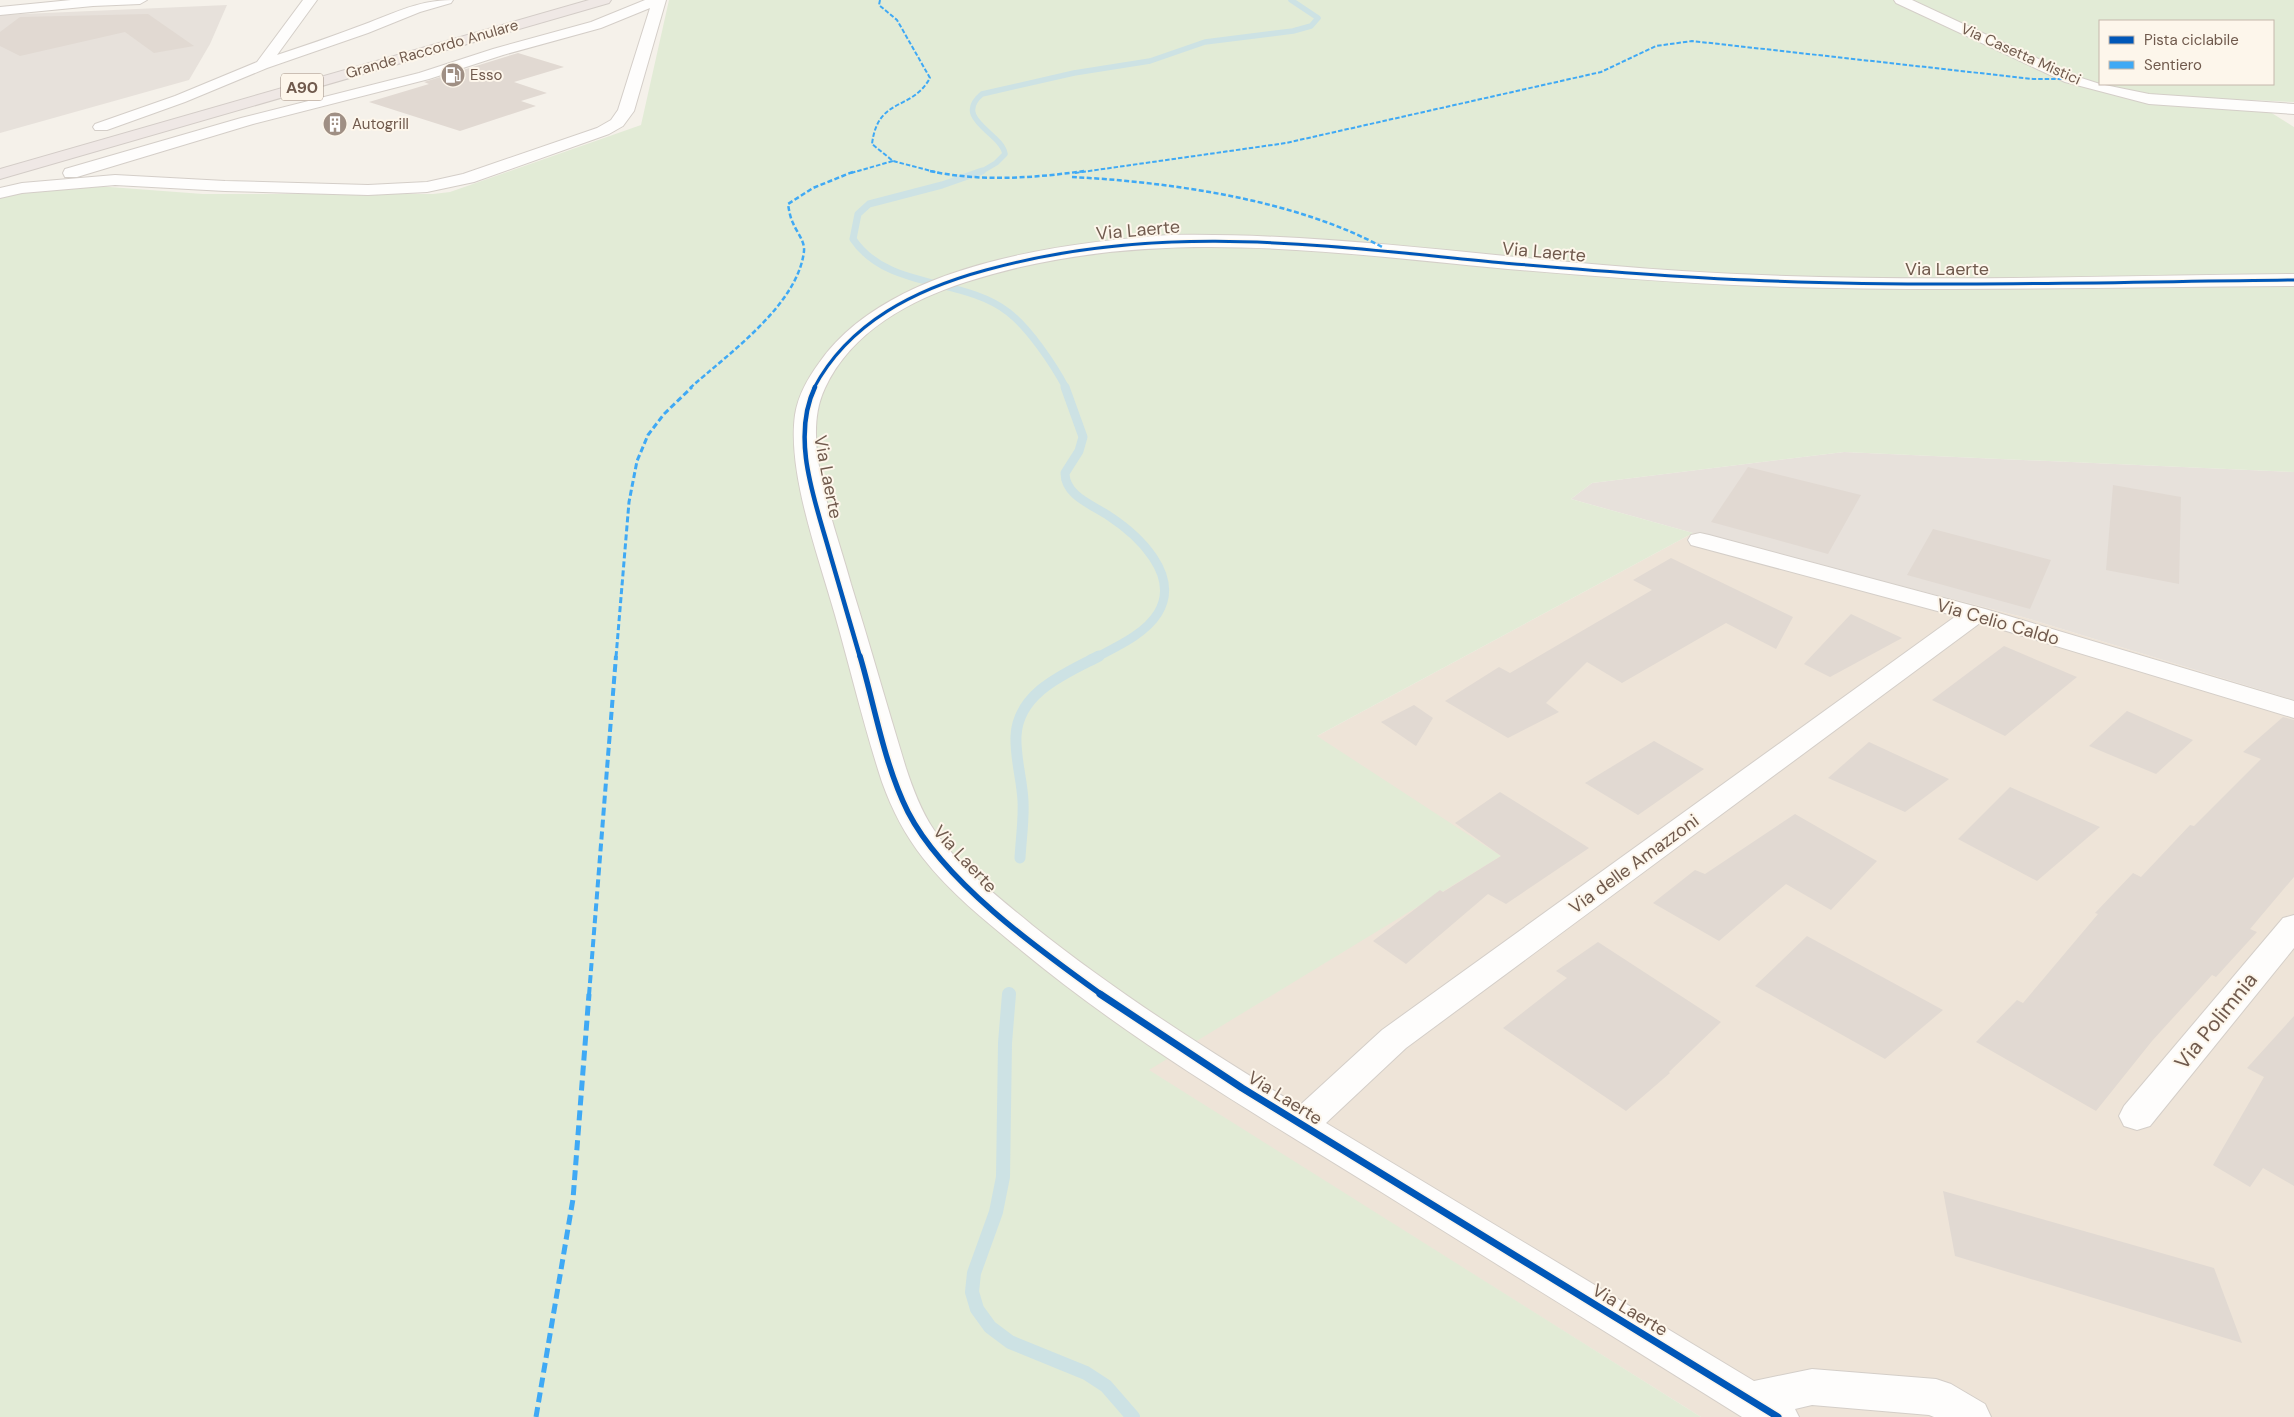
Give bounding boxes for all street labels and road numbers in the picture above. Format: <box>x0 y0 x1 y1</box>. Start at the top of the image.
street label: Grande Raccordo Anulare <box>343 15 521 83</box>
street label: Via Casetta Mistici <box>1958 19 2084 89</box>
road number: A90 <box>281 74 323 100</box>
street label: Via Laerte <box>1095 214 1181 246</box>
street label: Via Laerte <box>1501 236 1587 268</box>
street label: Via Laerte <box>1905 257 1989 281</box>
street label: Via Laerte <box>808 433 848 521</box>
street label: Via Celio Caldo <box>1934 593 2062 651</box>
street label: Via delle Amazzoni <box>1564 809 1704 919</box>
street label: Via Laerte <box>928 820 1002 898</box>
street label: Via Polimnia <box>2168 967 2264 1075</box>
street label: Via Laerte <box>1243 1066 1327 1130</box>
street label: Via Laerte <box>1588 1278 1672 1342</box>

